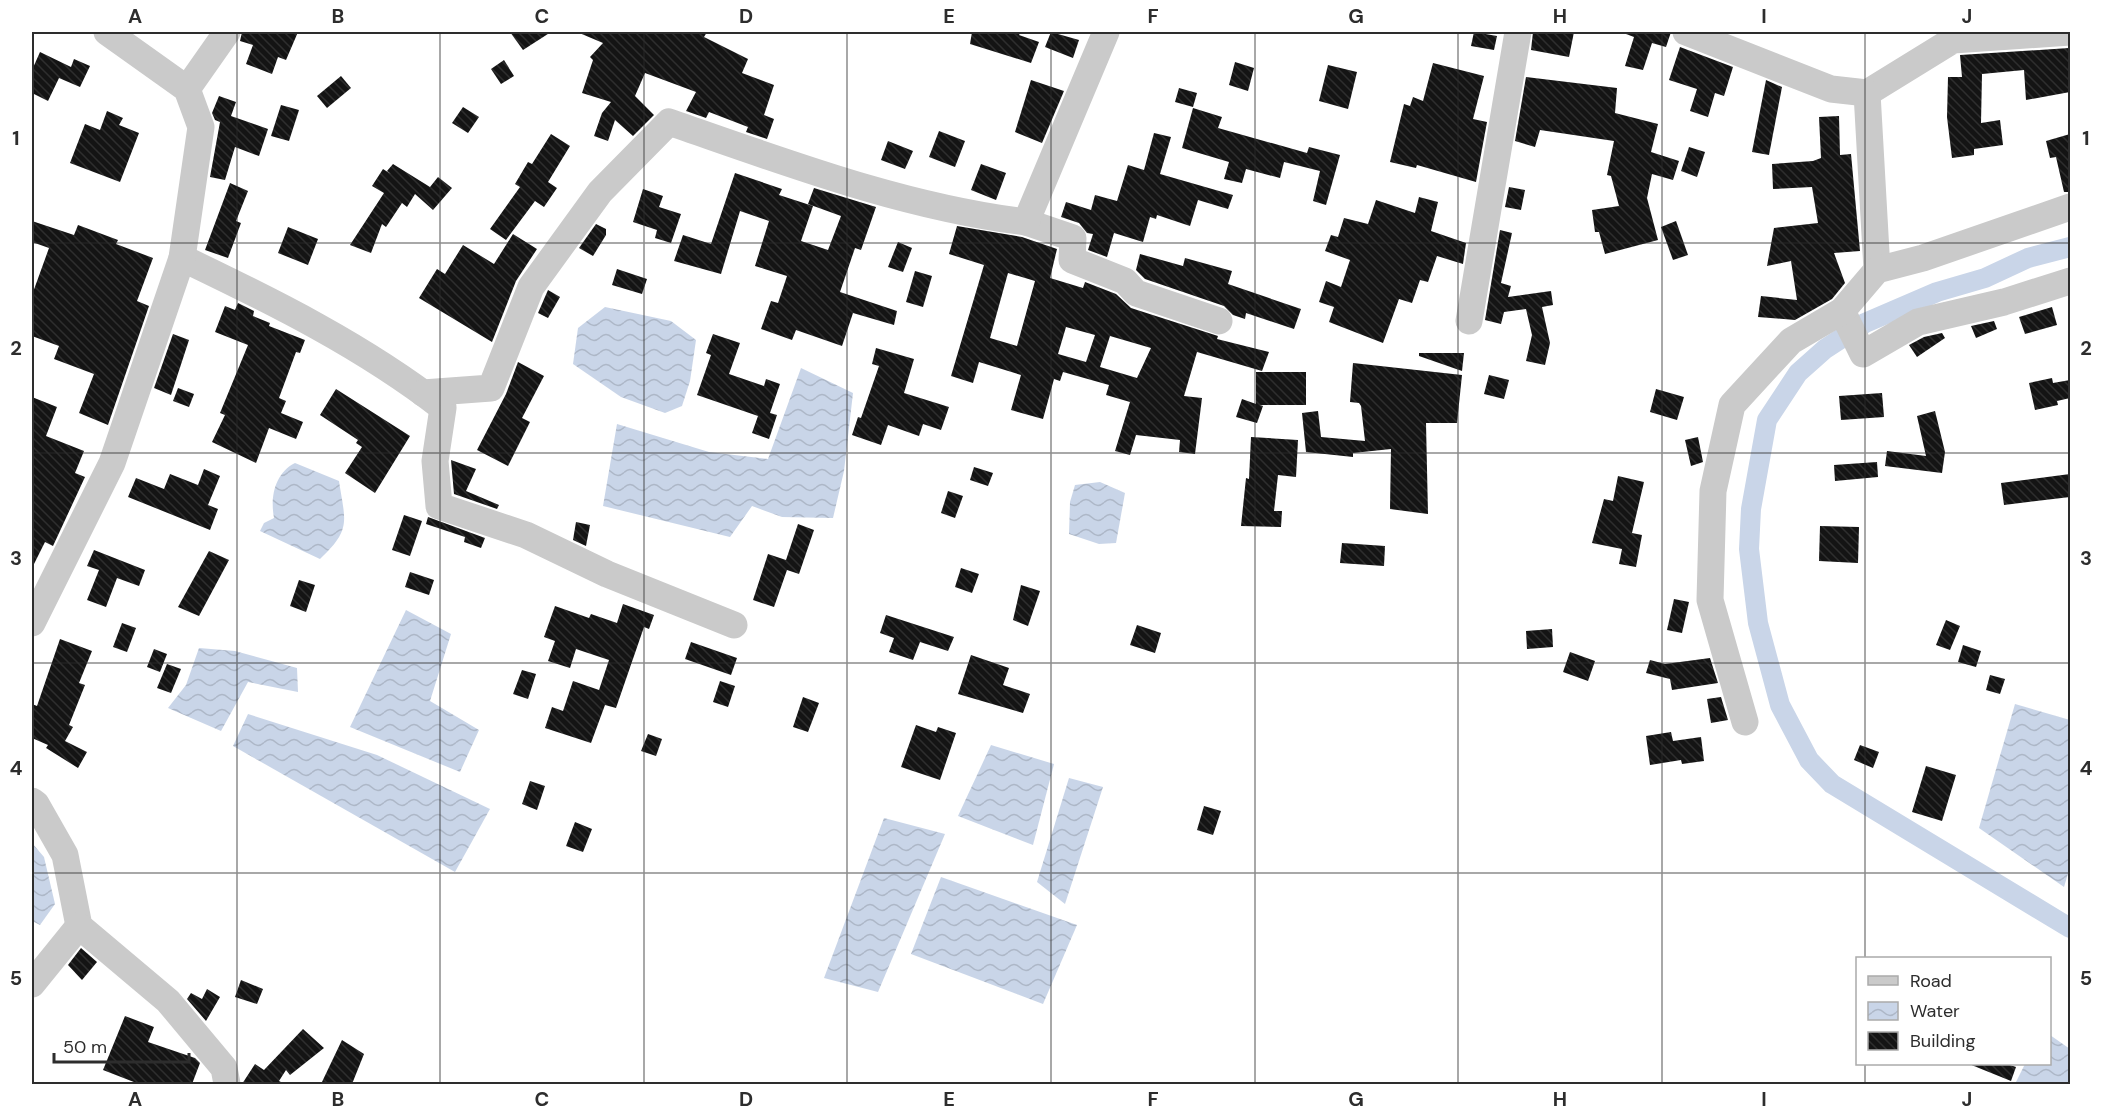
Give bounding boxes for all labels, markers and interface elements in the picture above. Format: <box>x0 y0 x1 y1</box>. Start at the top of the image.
text: A <box>128 3 142 29</box>
text: B <box>332 3 344 29</box>
text: C <box>535 3 549 29</box>
text: D <box>739 3 753 29</box>
text: E <box>943 3 955 29</box>
text: F <box>1147 3 1159 29</box>
text: G <box>1348 3 1364 29</box>
text: H <box>1553 3 1567 29</box>
text: I <box>1761 3 1767 29</box>
text: J <box>1962 3 1972 29</box>
text: 1 <box>12 125 20 151</box>
text: 1 <box>2082 125 2090 151</box>
text: 2 <box>10 335 22 361</box>
text: 2 <box>2080 335 2092 361</box>
text: 3 <box>10 545 22 571</box>
text: 3 <box>2080 545 2092 571</box>
text: 4 <box>10 755 23 781</box>
text: 4 <box>2080 755 2093 781</box>
legend <box>1856 957 2051 1065</box>
text: 5 <box>10 965 22 991</box>
text: 5 <box>2080 965 2092 991</box>
text: Road <box>1910 969 1952 993</box>
text: Water <box>1910 999 1960 1023</box>
scale bar <box>54 1026 189 1064</box>
text: Building <box>1910 1029 1975 1053</box>
text: 50 m <box>63 1035 107 1059</box>
text: A <box>128 1086 142 1112</box>
text: B <box>332 1086 344 1112</box>
text: C <box>535 1086 549 1112</box>
text: D <box>739 1086 753 1112</box>
text: E <box>943 1086 955 1112</box>
text: F <box>1147 1086 1159 1112</box>
text: G <box>1348 1086 1364 1112</box>
text: H <box>1553 1086 1567 1112</box>
text: I <box>1761 1086 1767 1112</box>
text: J <box>1962 1086 1972 1112</box>

